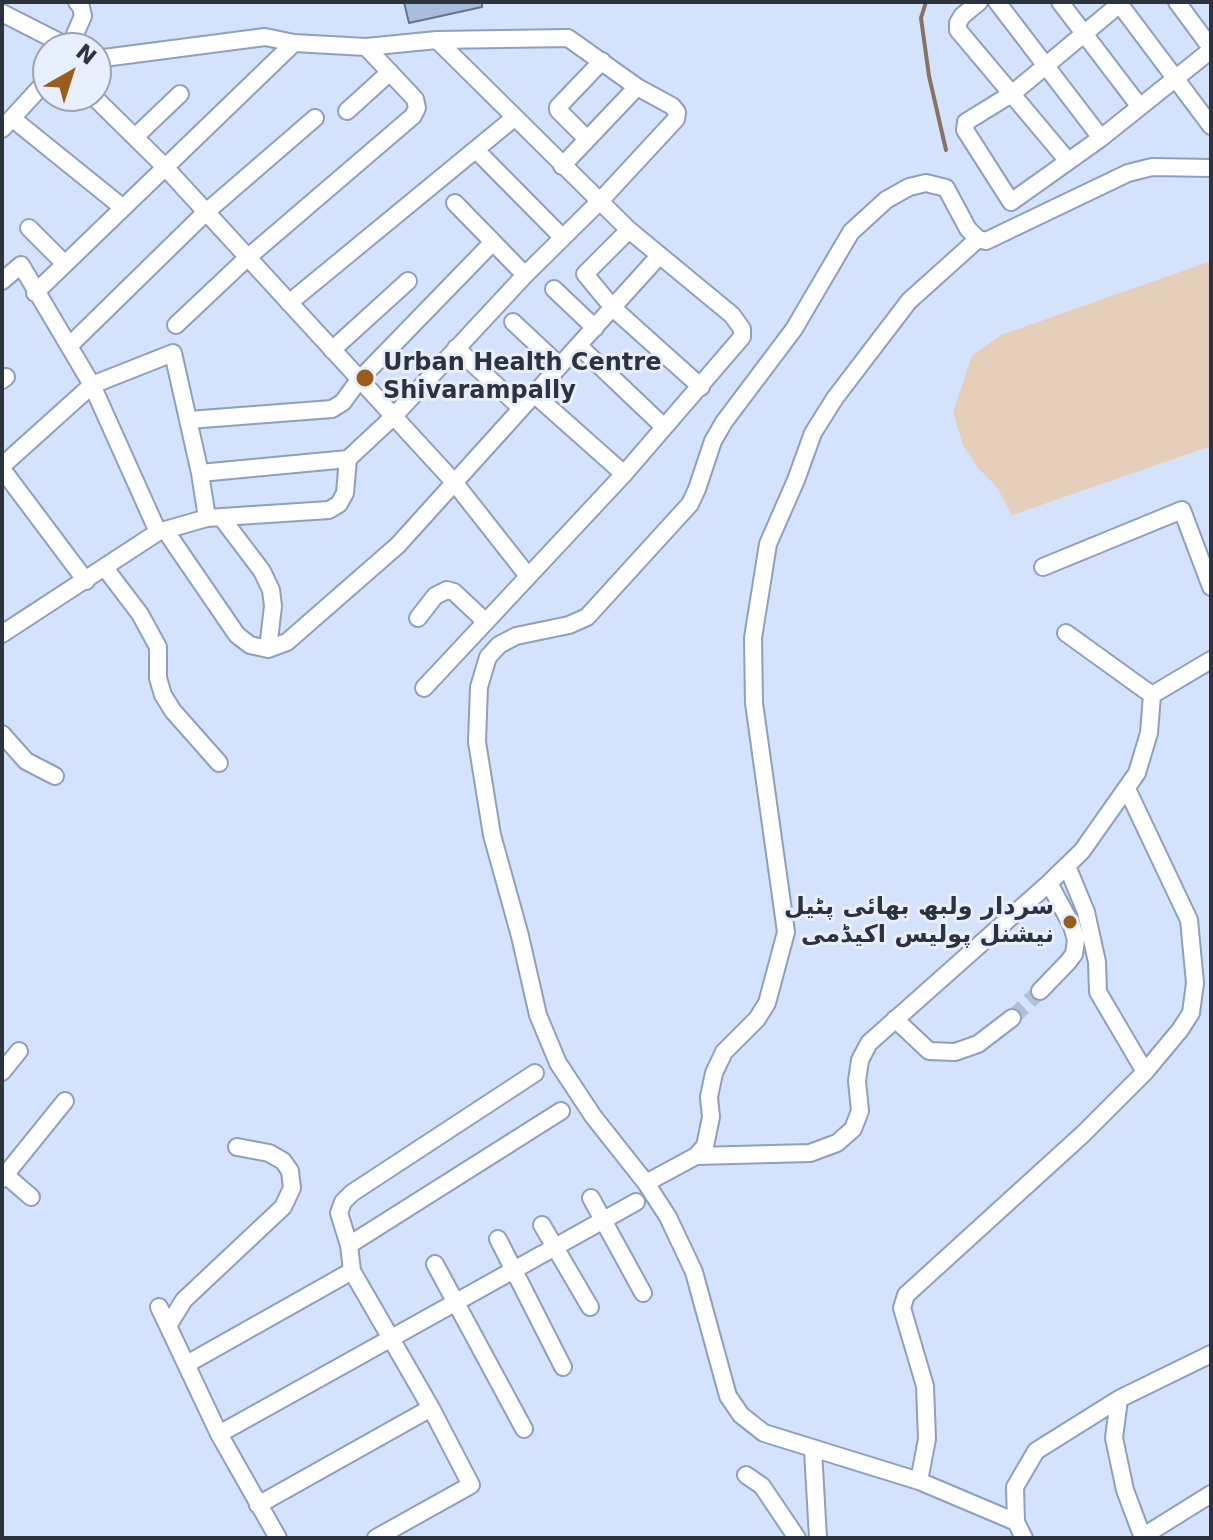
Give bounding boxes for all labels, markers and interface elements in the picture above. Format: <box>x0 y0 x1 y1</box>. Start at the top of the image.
north arrow <box>32 32 112 112</box>
text: N <box>71 39 101 70</box>
place label: Urban Health Centre Shivarampally <box>383 350 661 406</box>
marker: Urban Health Centre Shivarampally <box>354 367 376 389</box>
place label: سردار ولبھ بھائی پٹیل نیشنل پولیس اکیڈمی <box>784 894 1054 950</box>
marker: سردار ولبھ بھائی پٹیل نیشنل پولیس اکیڈمی <box>1061 913 1079 931</box>

